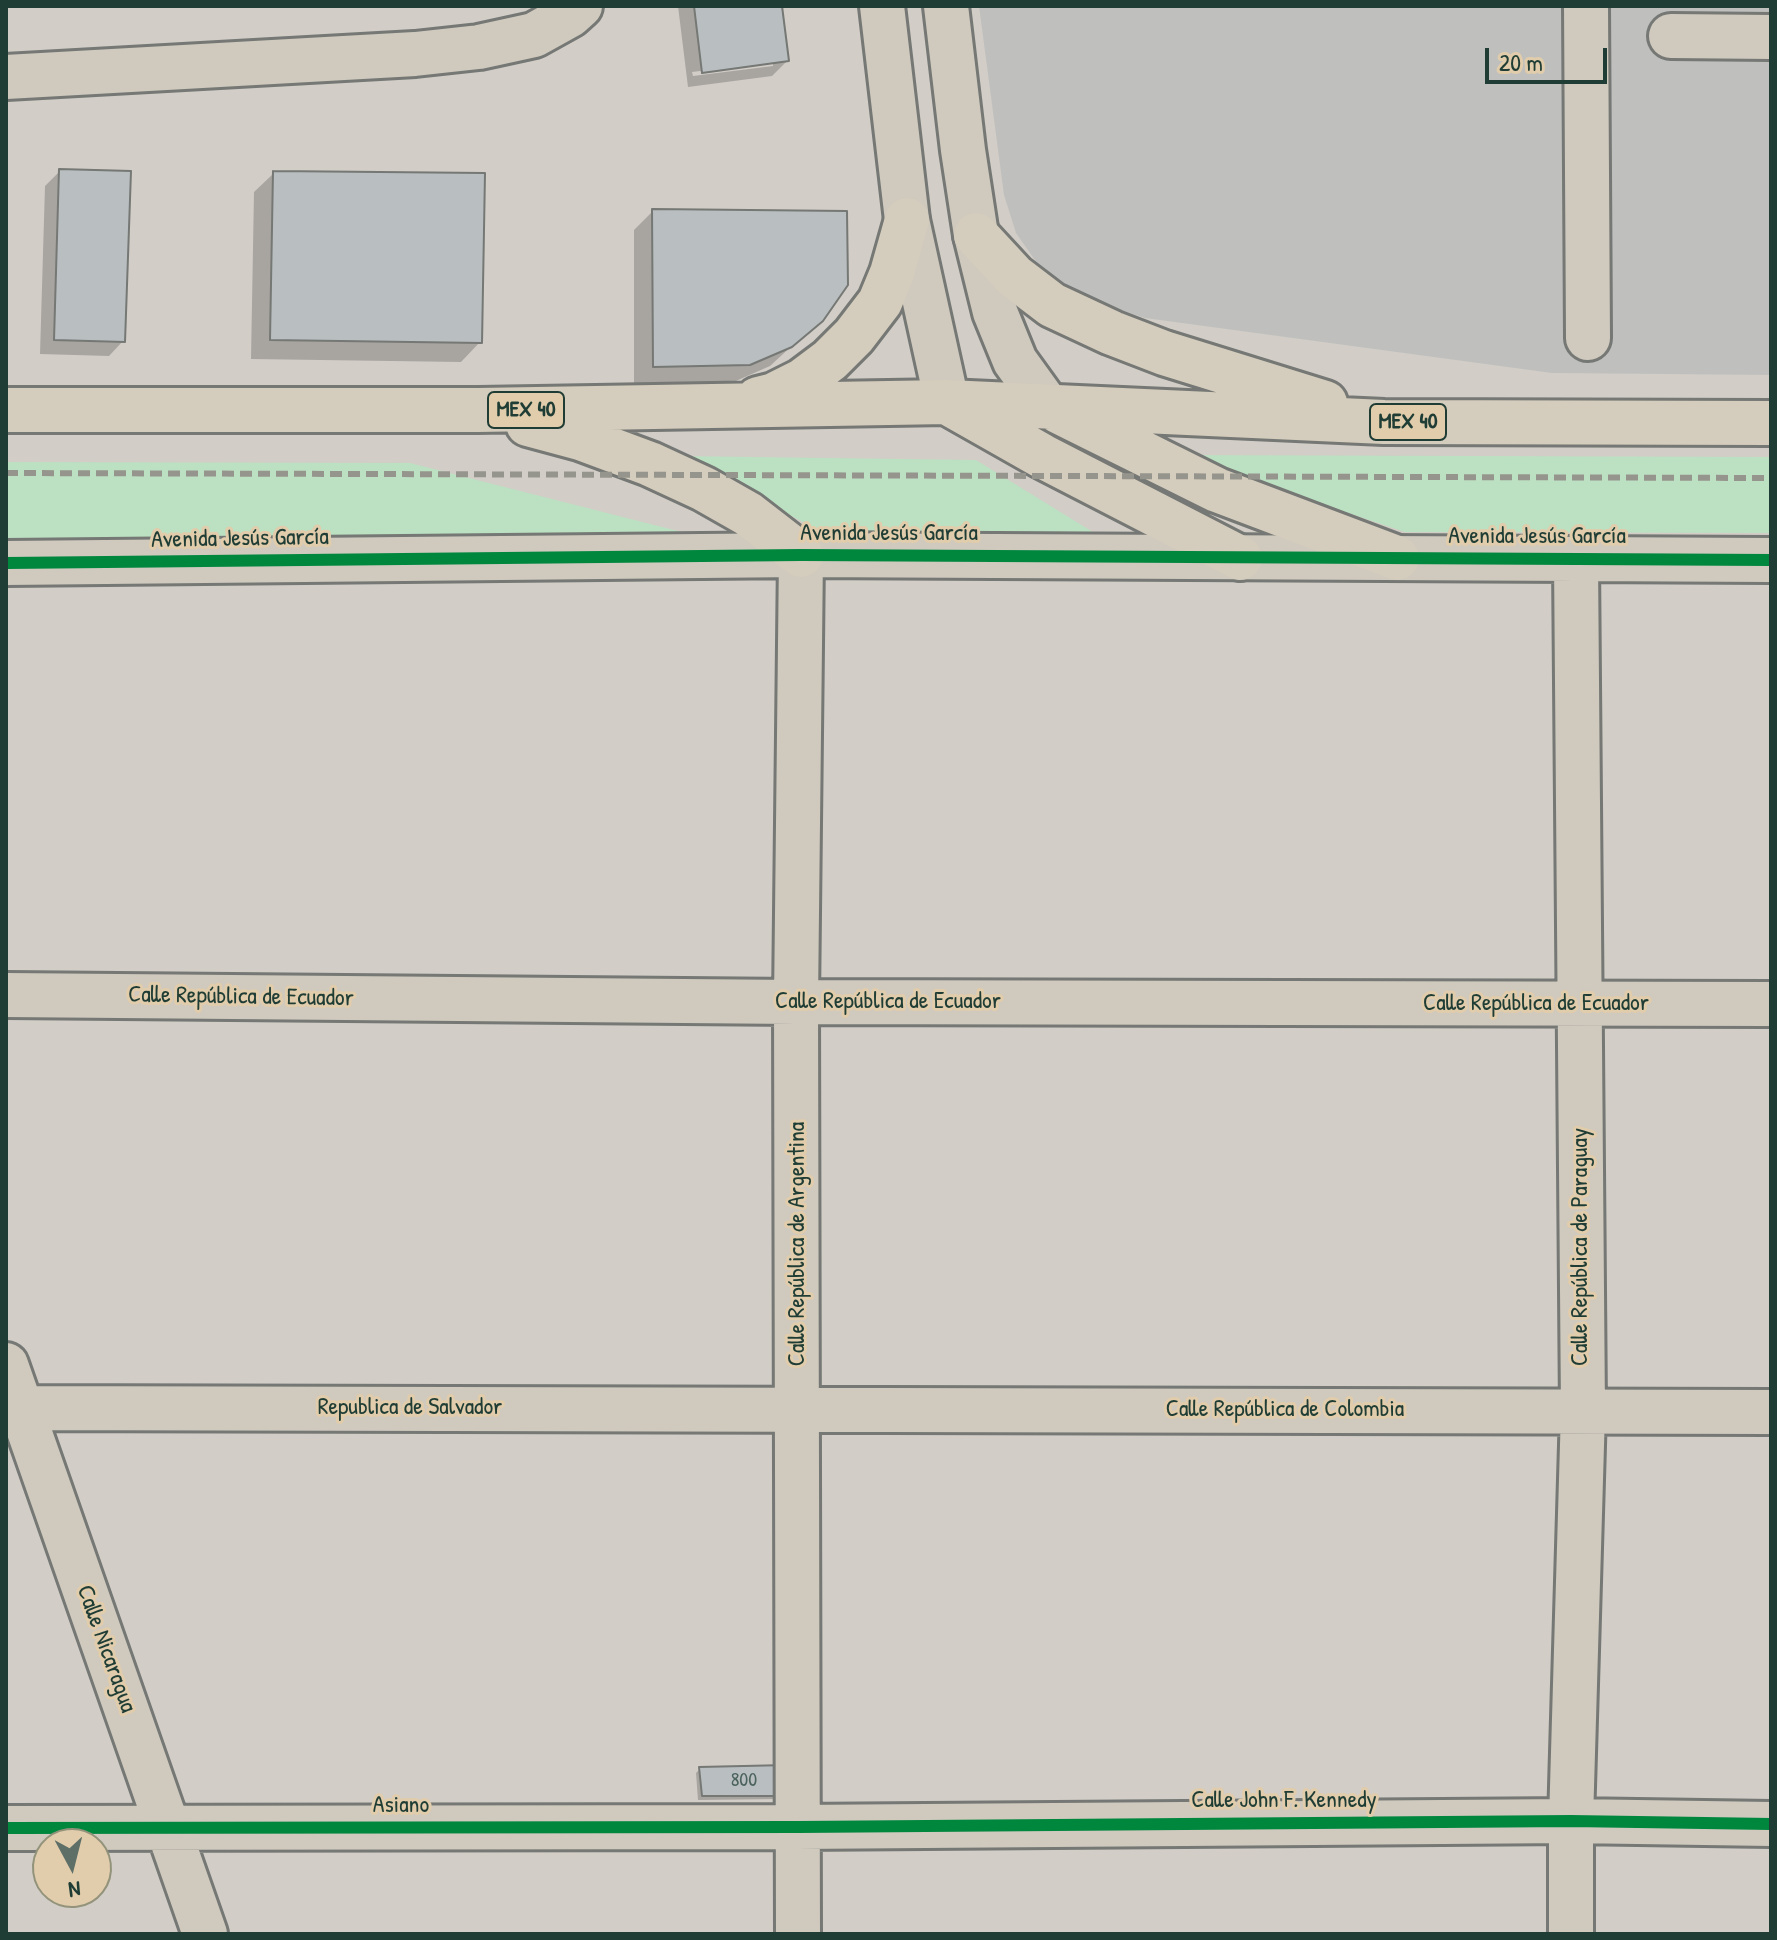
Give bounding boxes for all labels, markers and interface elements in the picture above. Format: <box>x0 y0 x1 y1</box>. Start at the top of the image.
scale bar <box>1489 32 1611 82</box>
text: 20 m <box>1499 46 1543 78</box>
road number: MEX 40 <box>488 392 564 428</box>
road number: MEX 40 <box>1370 404 1446 440</box>
street label: Avenida Jesús García <box>800 520 978 548</box>
street label: Avenida Jesús García <box>151 523 329 555</box>
street label: Avenida Jesús García <box>1448 523 1626 551</box>
street label: Calle República de Ecuador <box>128 981 354 1013</box>
street label: Calle República de Ecuador <box>775 988 1001 1016</box>
street label: Calle República de Ecuador <box>1423 990 1649 1018</box>
street label: Calle República de Argentina <box>784 1122 812 1366</box>
street label: Calle República de Paraguay <box>1567 1128 1595 1366</box>
street label: Republica de Salvador <box>318 1394 502 1422</box>
street label: Calle República de Colombia <box>1166 1396 1404 1424</box>
street label: Calle Nicaragua <box>70 1582 142 1716</box>
house number: 800 <box>731 1769 757 1793</box>
street label: Calle John F. Kennedy <box>1191 1787 1377 1815</box>
street label: Asiano <box>373 1792 429 1820</box>
north arrow <box>32 1828 112 1908</box>
text: N <box>67 1874 82 1905</box>

